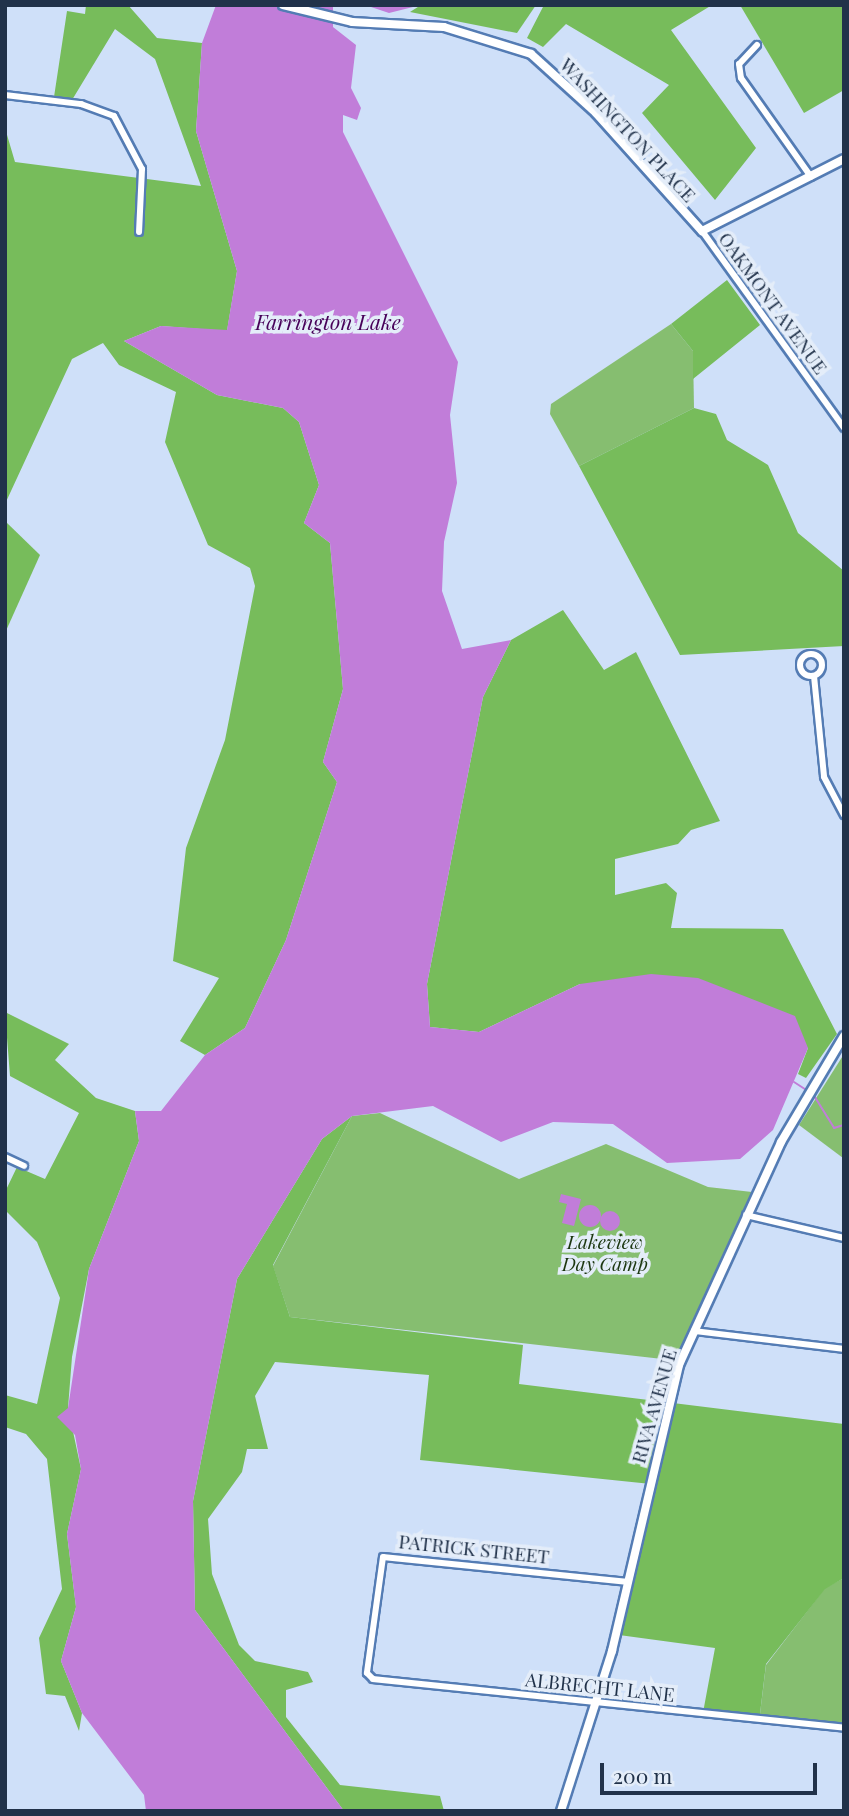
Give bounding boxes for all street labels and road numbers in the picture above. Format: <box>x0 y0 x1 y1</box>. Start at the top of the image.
street label: WASHINGTON PLACE <box>555 53 701 207</box>
street label: OAKMONT AVENUE <box>714 227 832 379</box>
street label: RIVA AVENUE <box>627 1346 681 1466</box>
street label: PATRICK STREET <box>398 1530 550 1568</box>
street label: ALBRECHT LANE <box>524 1668 676 1706</box>

